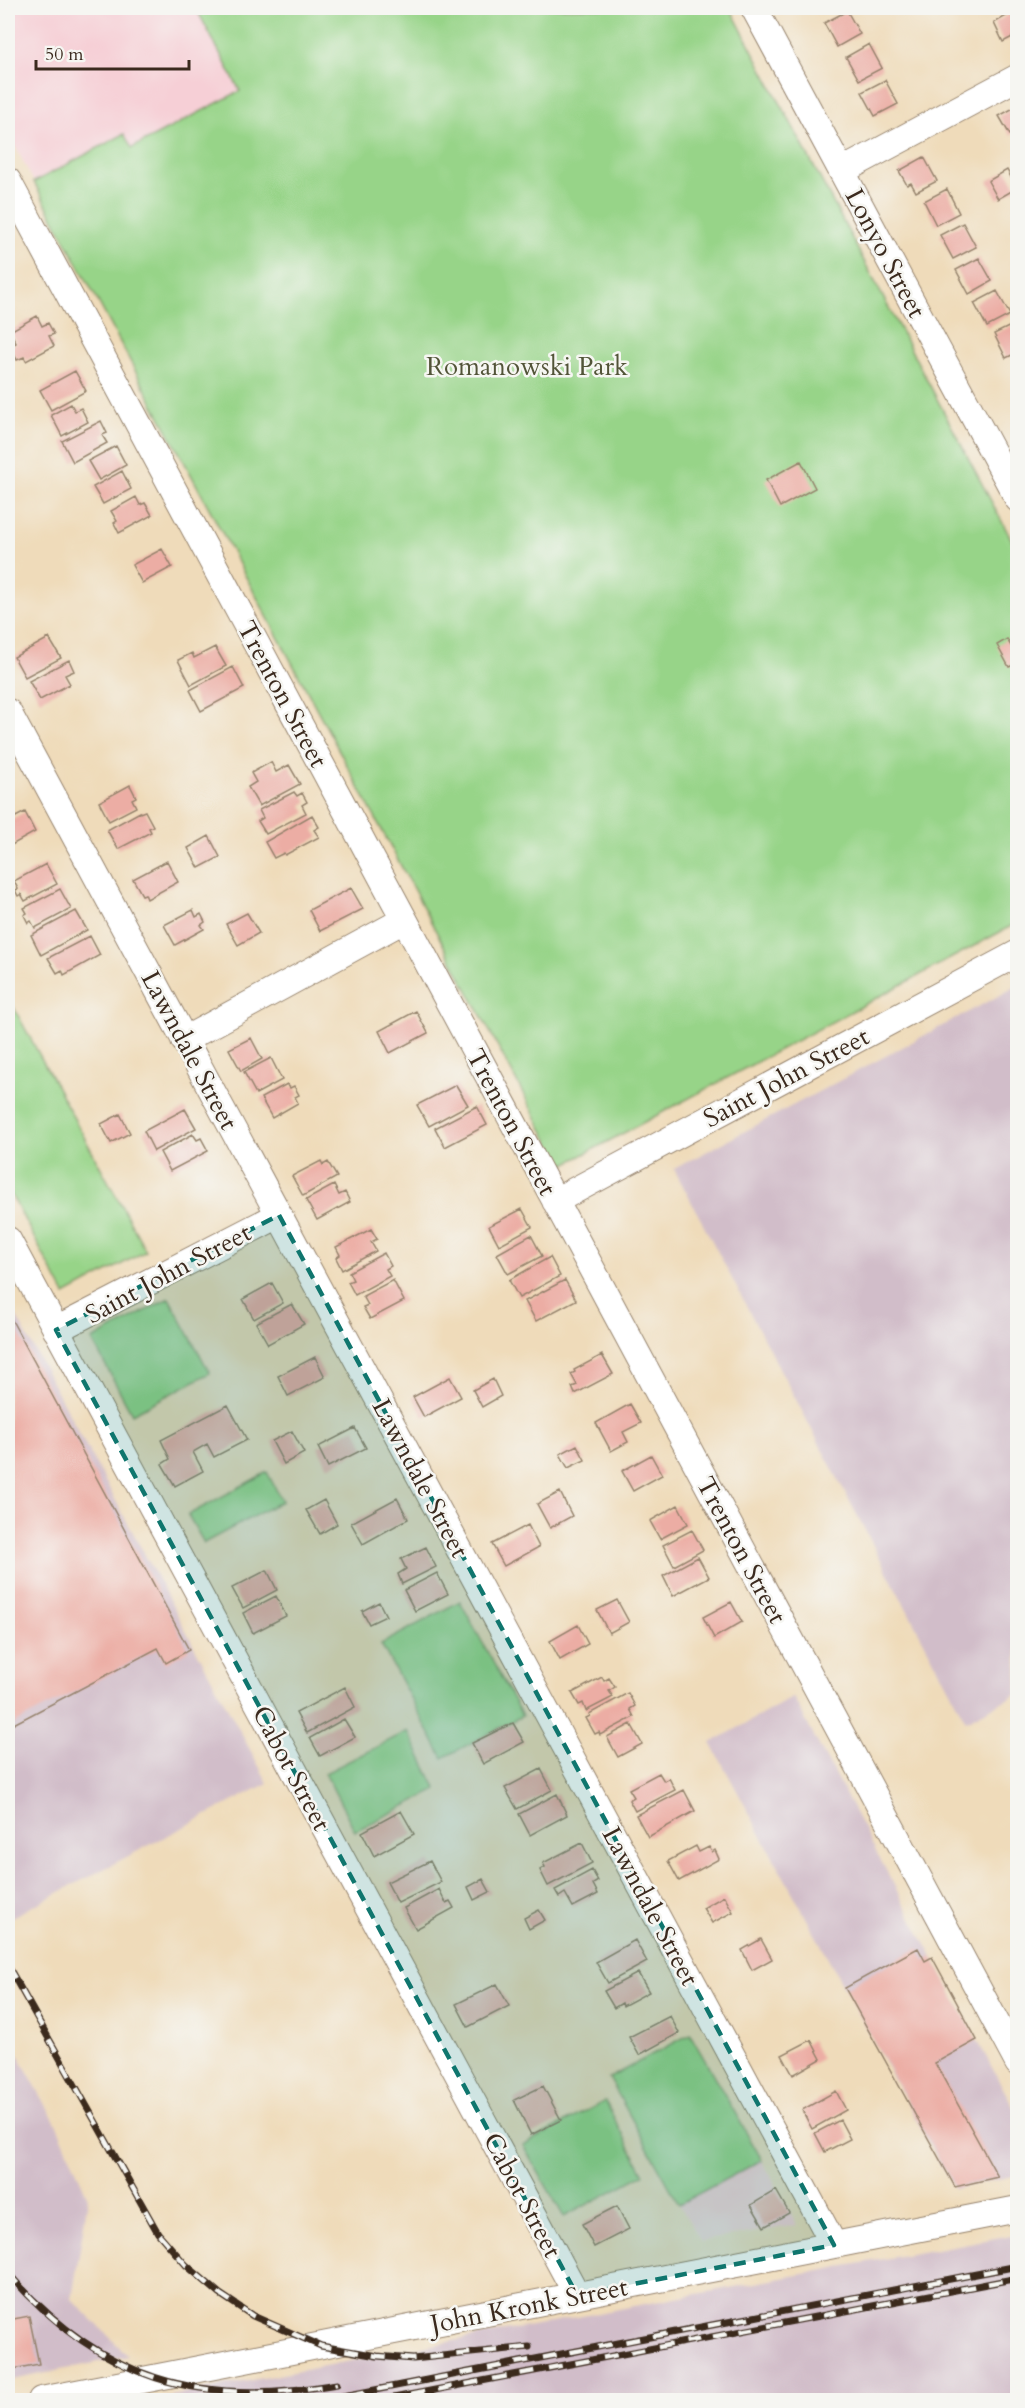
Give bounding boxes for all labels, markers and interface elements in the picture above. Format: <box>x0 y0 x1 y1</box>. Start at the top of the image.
scale bar <box>36 33 189 71</box>
text: 50 m <box>45 42 84 67</box>
street label: Lonyo Street <box>837 182 934 324</box>
park label: Romanowski Park <box>426 349 628 384</box>
street label: Trenton Street <box>229 615 336 774</box>
street label: Lawndale Street <box>133 964 246 1136</box>
street label: Saint John Street <box>697 1019 875 1136</box>
street label: Trenton Street <box>458 1043 565 1202</box>
street label: Saint John Street <box>79 1215 257 1332</box>
street label: Lawndale Street <box>364 1392 477 1564</box>
street label: Trenton Street <box>688 1471 795 1630</box>
street label: Cabot Street <box>244 1700 339 1837</box>
street label: Lawndale Street <box>594 1820 707 1992</box>
street label: Cabot Street <box>475 2127 570 2264</box>
street label: John Kronk Street <box>424 2269 631 2343</box>

